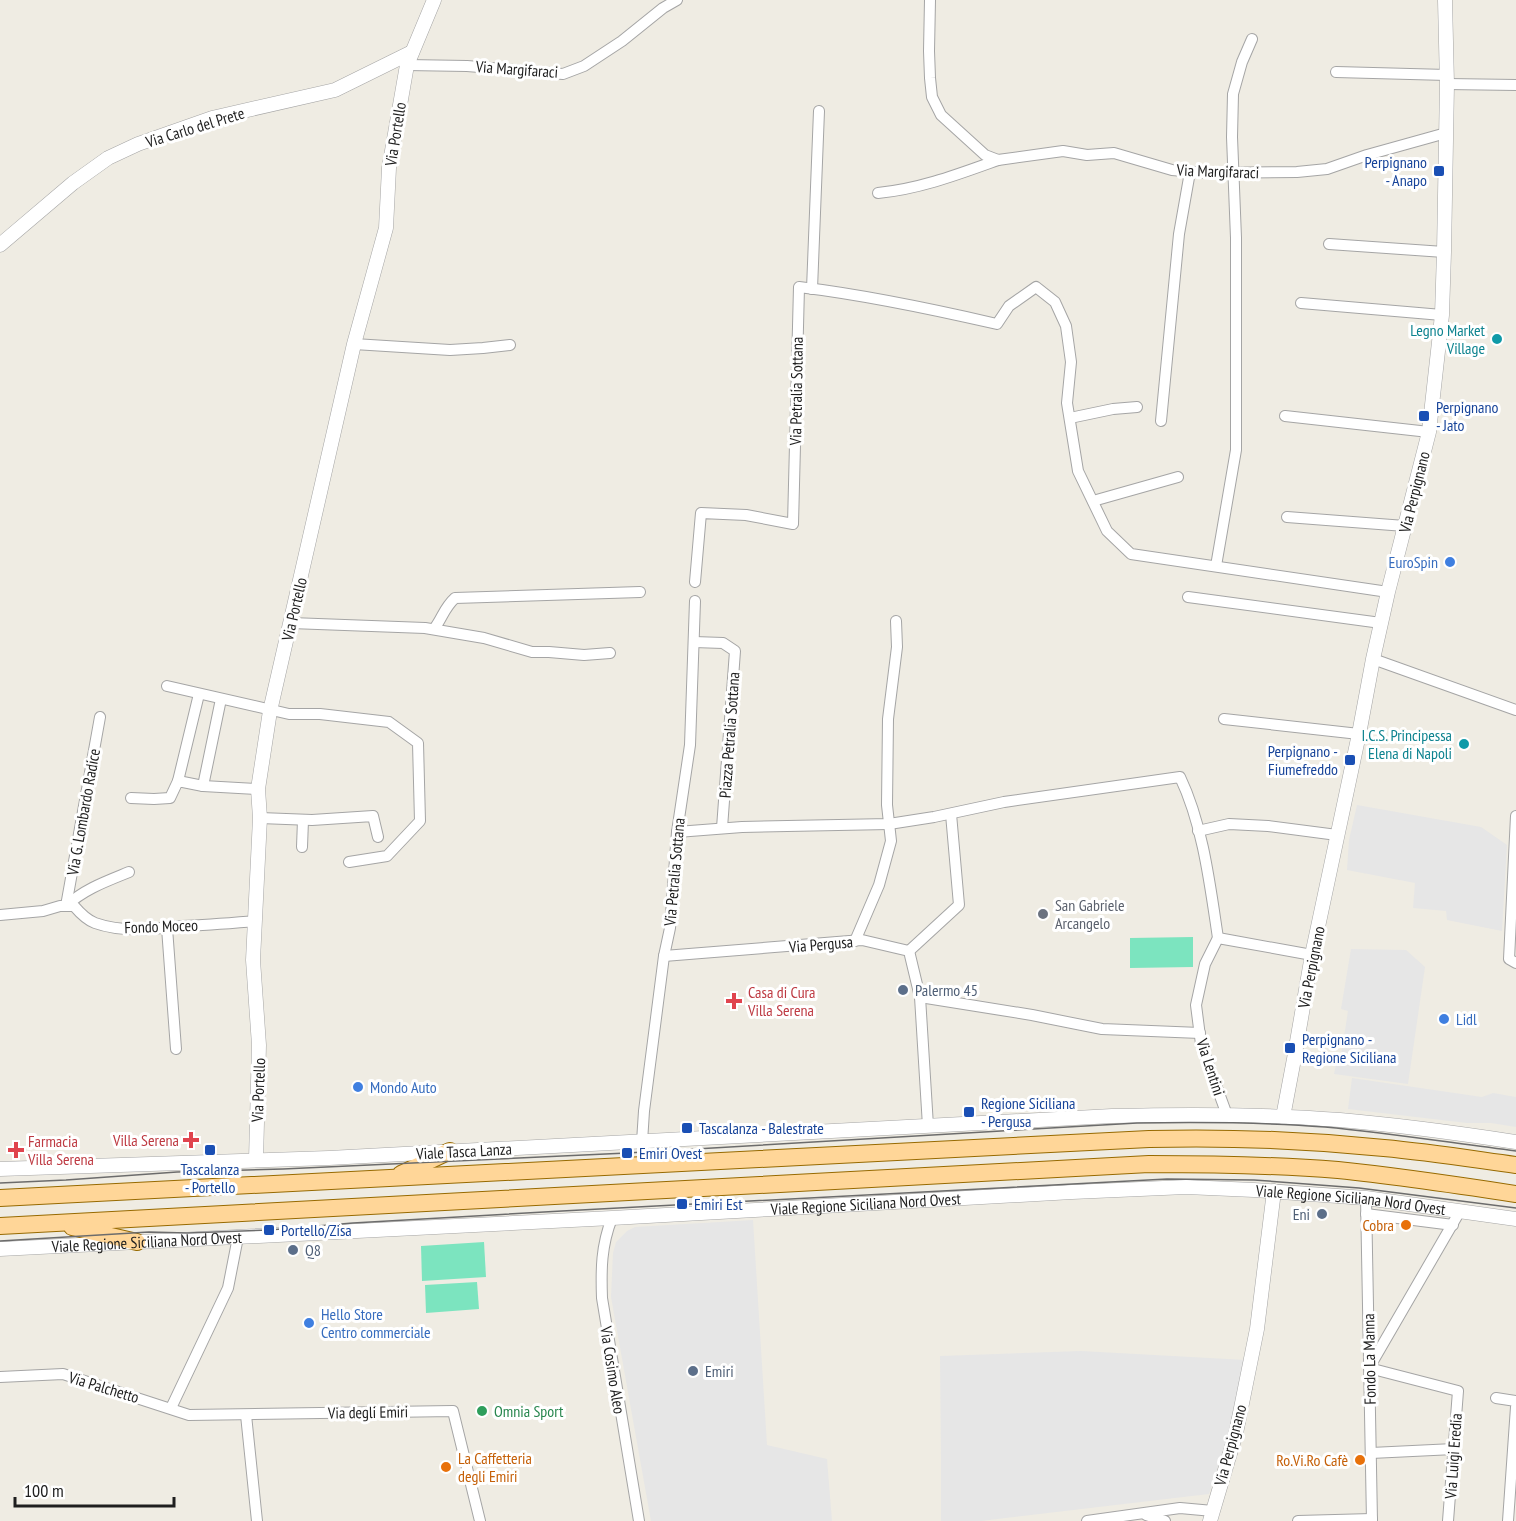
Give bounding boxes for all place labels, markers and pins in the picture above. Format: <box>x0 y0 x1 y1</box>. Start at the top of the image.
place label: Perpignano - Anapo <box>1365 152 1427 190</box>
marker: Perpignano - Anapo <box>1432 164 1446 178</box>
place label: Legno Market Village <box>1410 320 1486 358</box>
marker: Legno Market Village <box>1490 332 1504 346</box>
place label: Perpignano - Jato <box>1436 397 1499 435</box>
marker: Perpignano - Jato <box>1417 409 1431 423</box>
place label: EuroSpin <box>1389 552 1438 572</box>
marker: EuroSpin <box>1443 555 1457 569</box>
place label: I.C.S. Principessa Elena di Napoli <box>1362 725 1452 763</box>
marker: I.C.S. Principessa Elena di Napoli <box>1457 737 1471 751</box>
place label: Perpignano - Fiumefreddo <box>1268 741 1338 779</box>
marker: Perpignano - Fiumefreddo <box>1343 753 1357 767</box>
place label: San Gabriele Arcangelo <box>1055 895 1125 933</box>
marker: San Gabriele Arcangelo <box>1036 907 1050 921</box>
place label: Palermo 45 <box>915 980 978 1000</box>
place label: Casa di Cura Villa Serena <box>747 982 815 1020</box>
marker: Palermo 45 <box>896 983 910 997</box>
marker: Casa di Cura Villa Serena <box>725 992 743 1010</box>
place label: Lidl <box>1456 1009 1477 1029</box>
marker: Lidl <box>1437 1012 1451 1026</box>
place label: Perpignano - Regione Siciliana <box>1302 1029 1396 1067</box>
marker: Perpignano - Regione Siciliana <box>1283 1041 1297 1055</box>
place label: Mondo Auto <box>370 1077 437 1097</box>
marker: Mondo Auto <box>351 1080 365 1094</box>
place label: Regione Siciliana - Pergusa <box>981 1093 1075 1131</box>
marker: Regione Siciliana - Pergusa <box>962 1105 976 1119</box>
place label: Tascalanza - Balestrate <box>699 1118 824 1138</box>
marker: Tascalanza - Balestrate <box>680 1121 694 1135</box>
place label: Villa Serena <box>112 1130 179 1150</box>
place label: Farmacia Villa Serena <box>27 1131 94 1169</box>
marker: Villa Serena <box>184 1133 198 1147</box>
marker: Farmacia Villa Serena <box>9 1143 23 1157</box>
marker: Tascalanza - Portello <box>203 1143 217 1157</box>
place label: Emiri Ovest <box>639 1143 703 1163</box>
marker: Emiri Ovest <box>620 1146 634 1160</box>
place label: Tascalanza - Portello <box>180 1159 240 1197</box>
place label: Emiri Est <box>694 1194 743 1214</box>
marker: Emiri Est <box>675 1197 689 1211</box>
place label: Eni <box>1293 1204 1310 1224</box>
marker: Eni <box>1315 1207 1329 1221</box>
place label: Cobra <box>1362 1215 1394 1235</box>
marker: Cobra <box>1399 1218 1413 1232</box>
place label: Portello/Zisa <box>281 1220 352 1240</box>
marker: Portello/Zisa <box>262 1223 276 1237</box>
place label: Q8 <box>305 1240 321 1260</box>
marker: Q8 <box>286 1243 300 1257</box>
place label: Hello Store Centro commerciale <box>321 1304 431 1342</box>
marker: Hello Store Centro commerciale <box>302 1316 316 1330</box>
place label: Emiri <box>705 1361 734 1381</box>
marker: Emiri <box>686 1364 700 1378</box>
place label: Omnia Sport <box>494 1401 564 1421</box>
marker: Omnia Sport <box>475 1404 489 1418</box>
place label: La Caffetteria degli Emiri <box>458 1448 532 1486</box>
place label: Ro.Vi.Ro Cafè <box>1276 1450 1348 1470</box>
marker: Ro.Vi.Ro Cafè <box>1353 1453 1367 1467</box>
marker: La Caffetteria degli Emiri <box>439 1460 453 1474</box>

